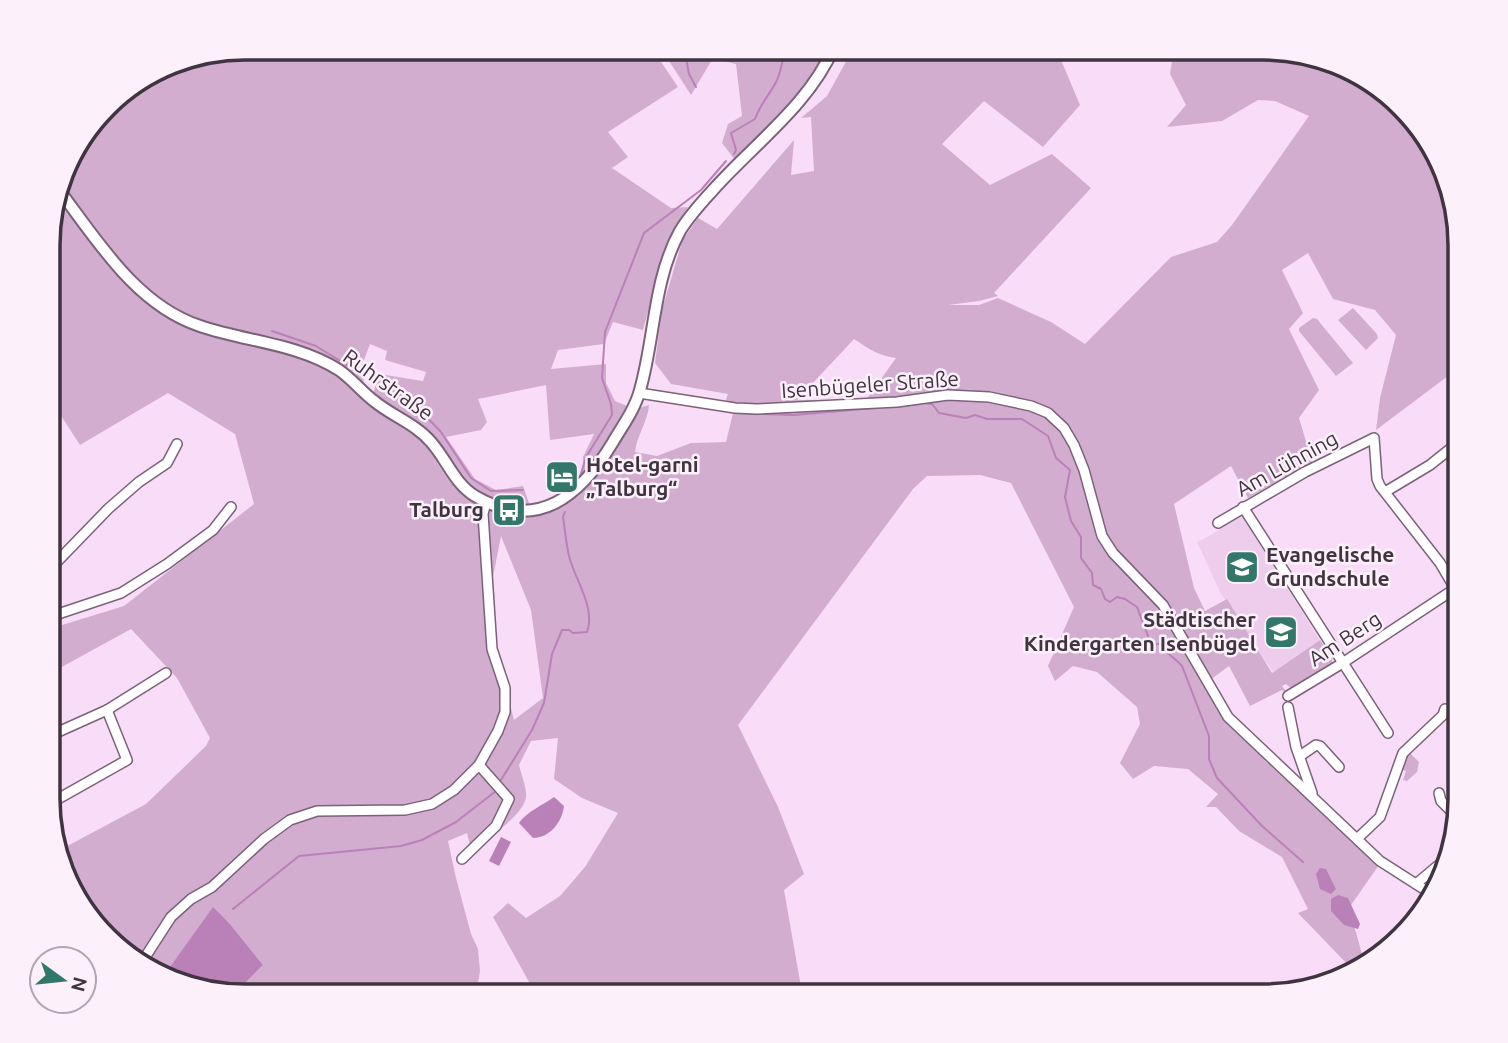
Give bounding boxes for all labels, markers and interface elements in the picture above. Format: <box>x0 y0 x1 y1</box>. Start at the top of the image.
street label: Ruhrstraße <box>339 344 438 425</box>
street label: Isenbügeler Straße <box>780 366 960 402</box>
street label: Am Lühning <box>1232 425 1341 501</box>
place label: Hotel-garni „Talburg“ <box>586 452 699 500</box>
hotel icon: Hotel-garni „Talburg“ <box>543 458 581 496</box>
bus stop icon: Talburg <box>490 491 528 529</box>
place label: Talburg <box>409 497 484 521</box>
place label: Evangelische Grundschule <box>1266 542 1394 590</box>
school or university icon: Evangelische Grundschule <box>1223 548 1261 586</box>
street label: Am Berg <box>1304 606 1385 670</box>
place label: Städtischer Kindergarten Isenbügel <box>1024 607 1256 655</box>
school or university icon: Städtischer Kindergarten Isenbügel <box>1262 613 1300 651</box>
north arrow <box>28 945 98 1015</box>
text: N <box>67 975 92 994</box>

